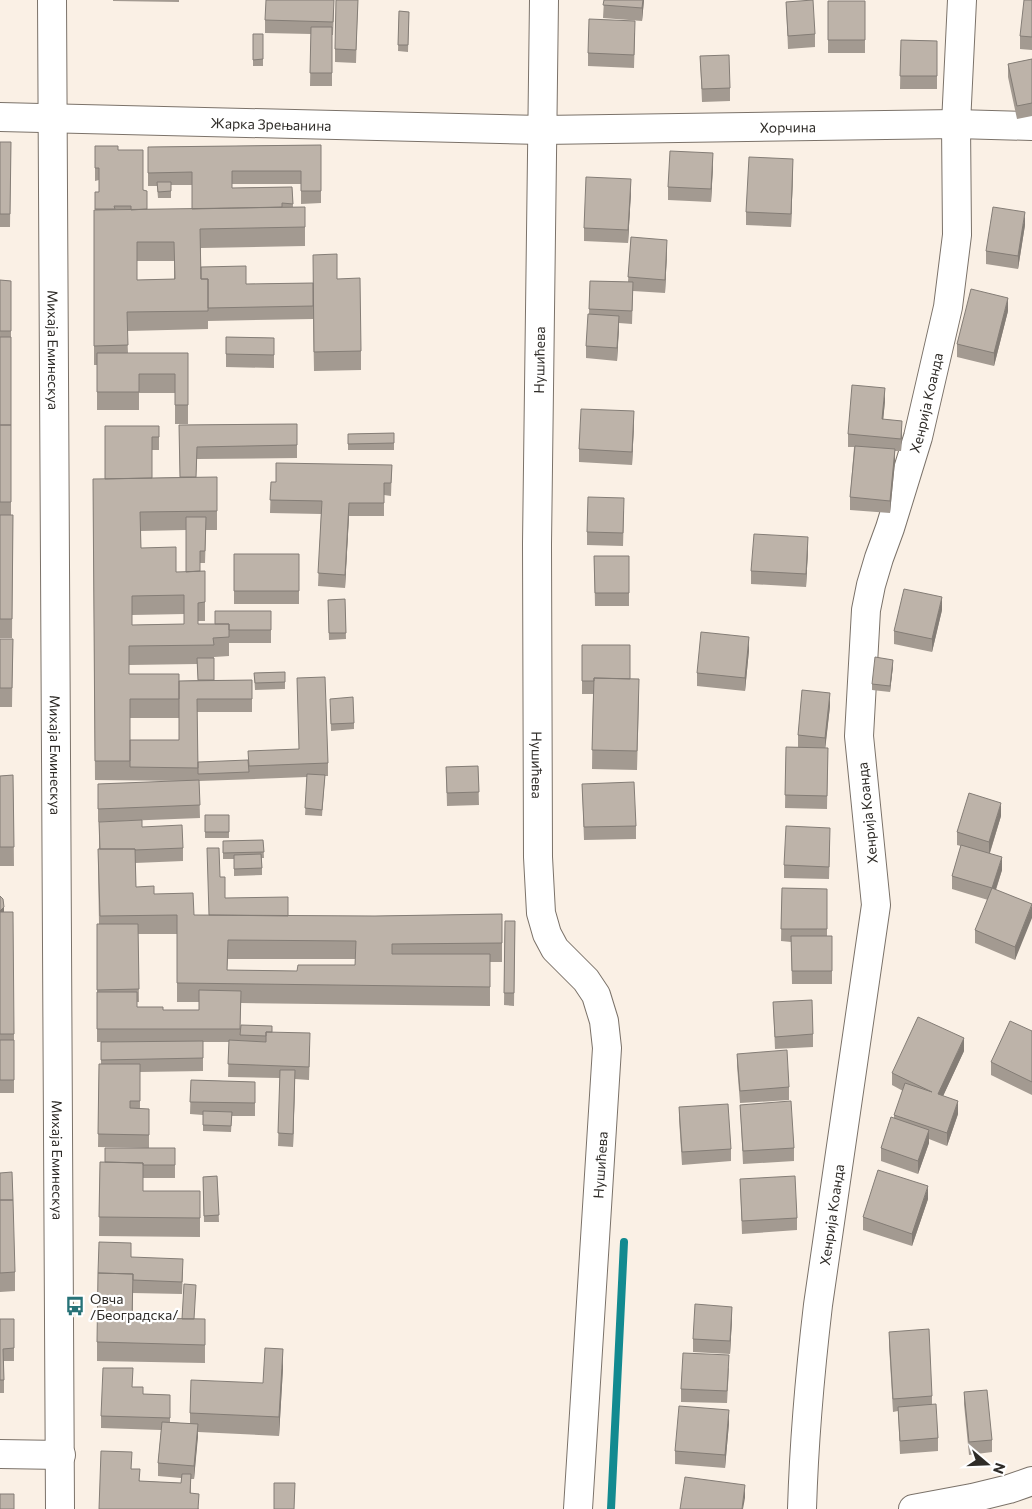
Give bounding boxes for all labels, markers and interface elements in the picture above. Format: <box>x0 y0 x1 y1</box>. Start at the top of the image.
street label: Жарка Зрењанина <box>210 114 332 133</box>
street label: Хорчина <box>760 118 816 135</box>
street label: Михаја Еминескуа <box>45 290 63 410</box>
street label: Нушићева <box>530 326 548 394</box>
street label: Хенрија Коанда <box>905 351 946 455</box>
street label: Михаја Еминескуа <box>47 695 65 815</box>
street label: Нушићева <box>529 731 546 799</box>
street label: Хенрија Коанда <box>853 761 881 865</box>
street label: Михаја Еминескуа <box>49 1100 67 1220</box>
street label: Нушићева <box>589 1131 611 1199</box>
street label: Хенрија Коанда <box>815 1163 847 1266</box>
place label: Овча /Београдска/ <box>90 1290 178 1323</box>
bus stop icon: Овча /Београдска/ <box>64 1295 86 1317</box>
north arrow <box>962 1439 1012 1489</box>
text: N <box>990 1461 1010 1476</box>

